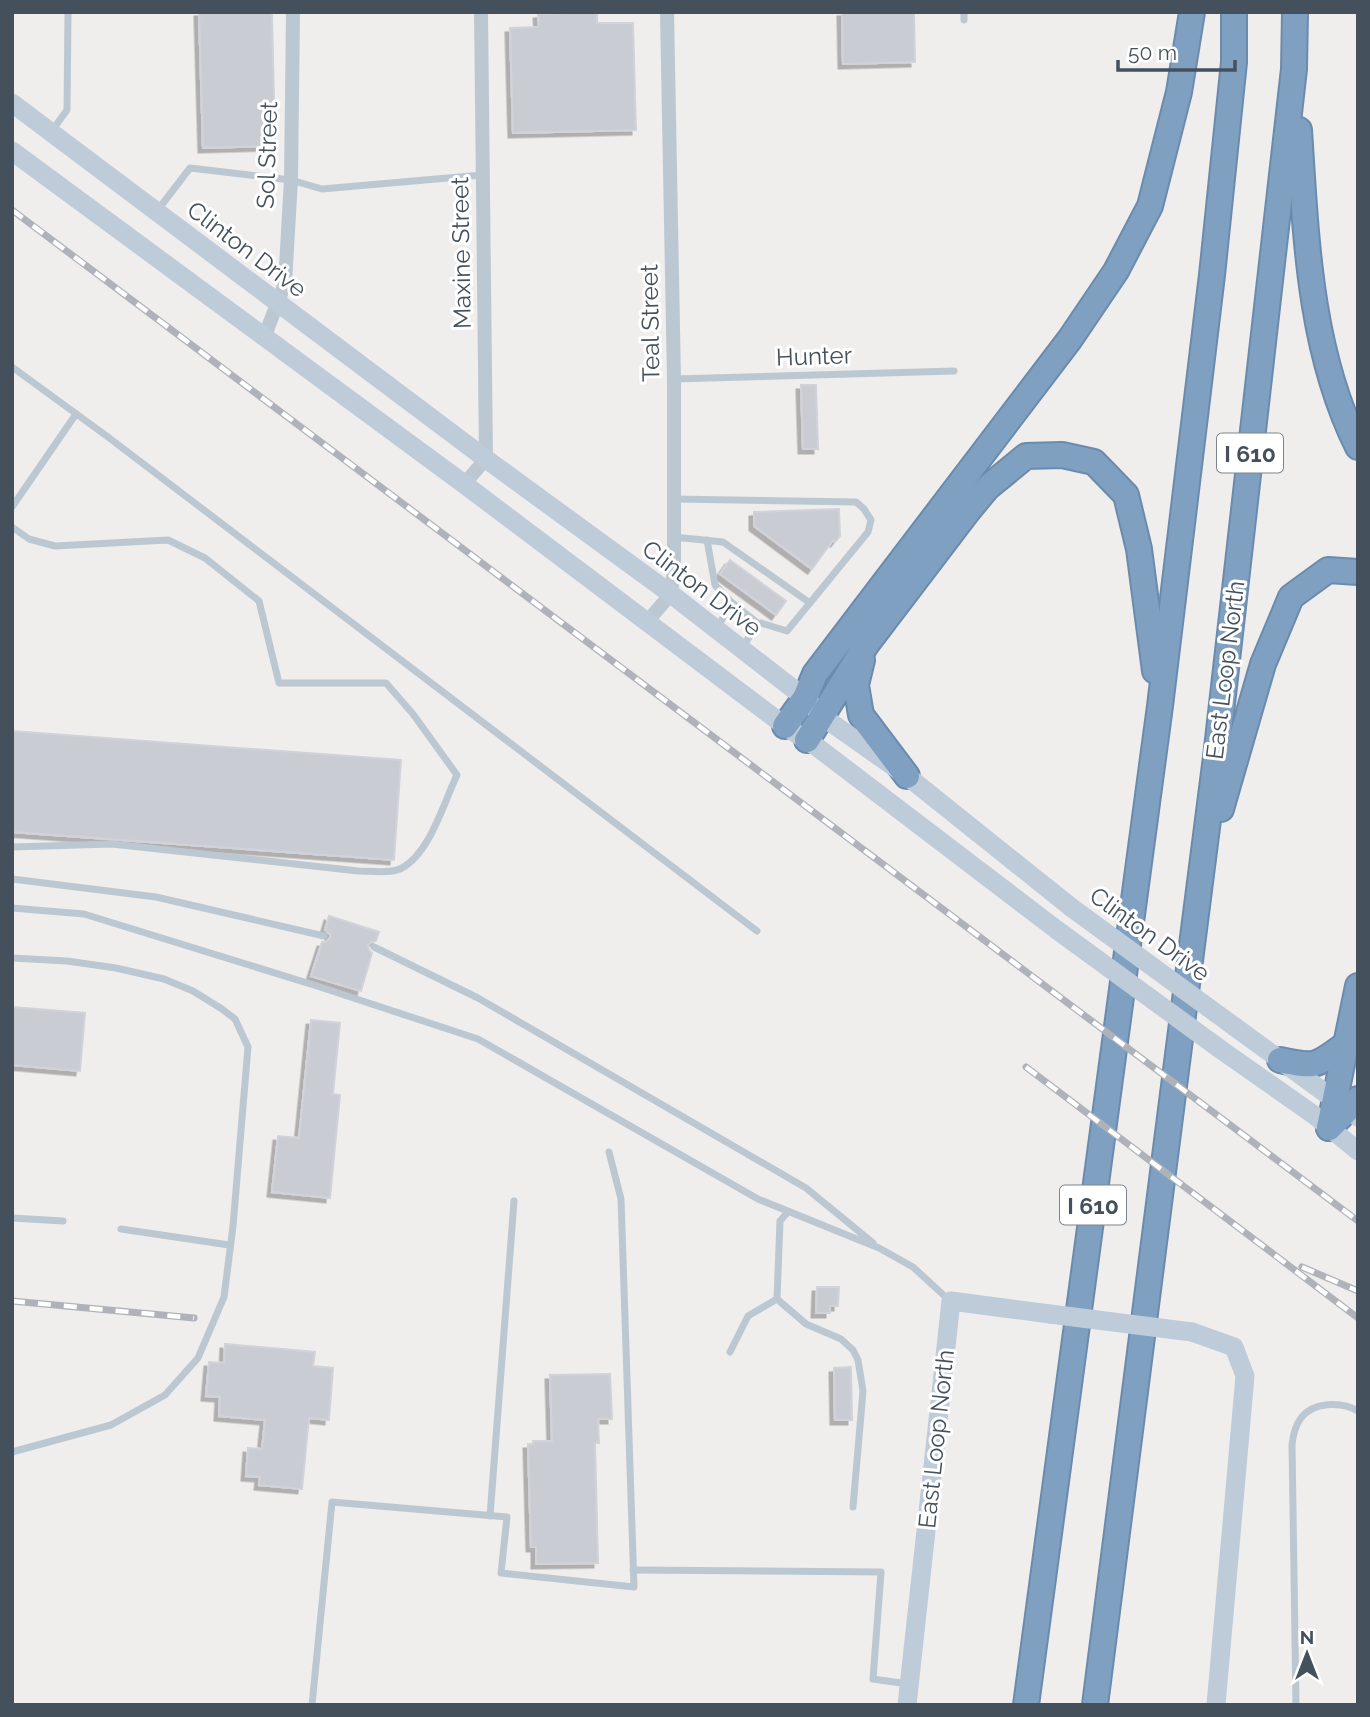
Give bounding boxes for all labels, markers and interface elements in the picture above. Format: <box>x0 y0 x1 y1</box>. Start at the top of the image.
scale bar <box>1118 28 1235 72</box>
text: 50 m <box>1128 40 1177 65</box>
street label: Sol Street <box>251 101 283 209</box>
street label: Maxine Street <box>445 177 477 329</box>
street label: Clinton Drive <box>182 195 312 303</box>
street label: Teal Street <box>634 264 666 382</box>
street label: Hunter <box>775 340 853 372</box>
road number: I 610 <box>1217 433 1283 472</box>
street label: Clinton Drive <box>637 534 767 642</box>
street label: East Loop North <box>1200 579 1250 761</box>
street label: Clinton Drive <box>1084 881 1216 987</box>
road number: I 610 <box>1060 1186 1126 1224</box>
street label: East Loop North <box>912 1348 960 1530</box>
north arrow <box>1272 1619 1342 1689</box>
text: N <box>1300 1626 1314 1648</box>

